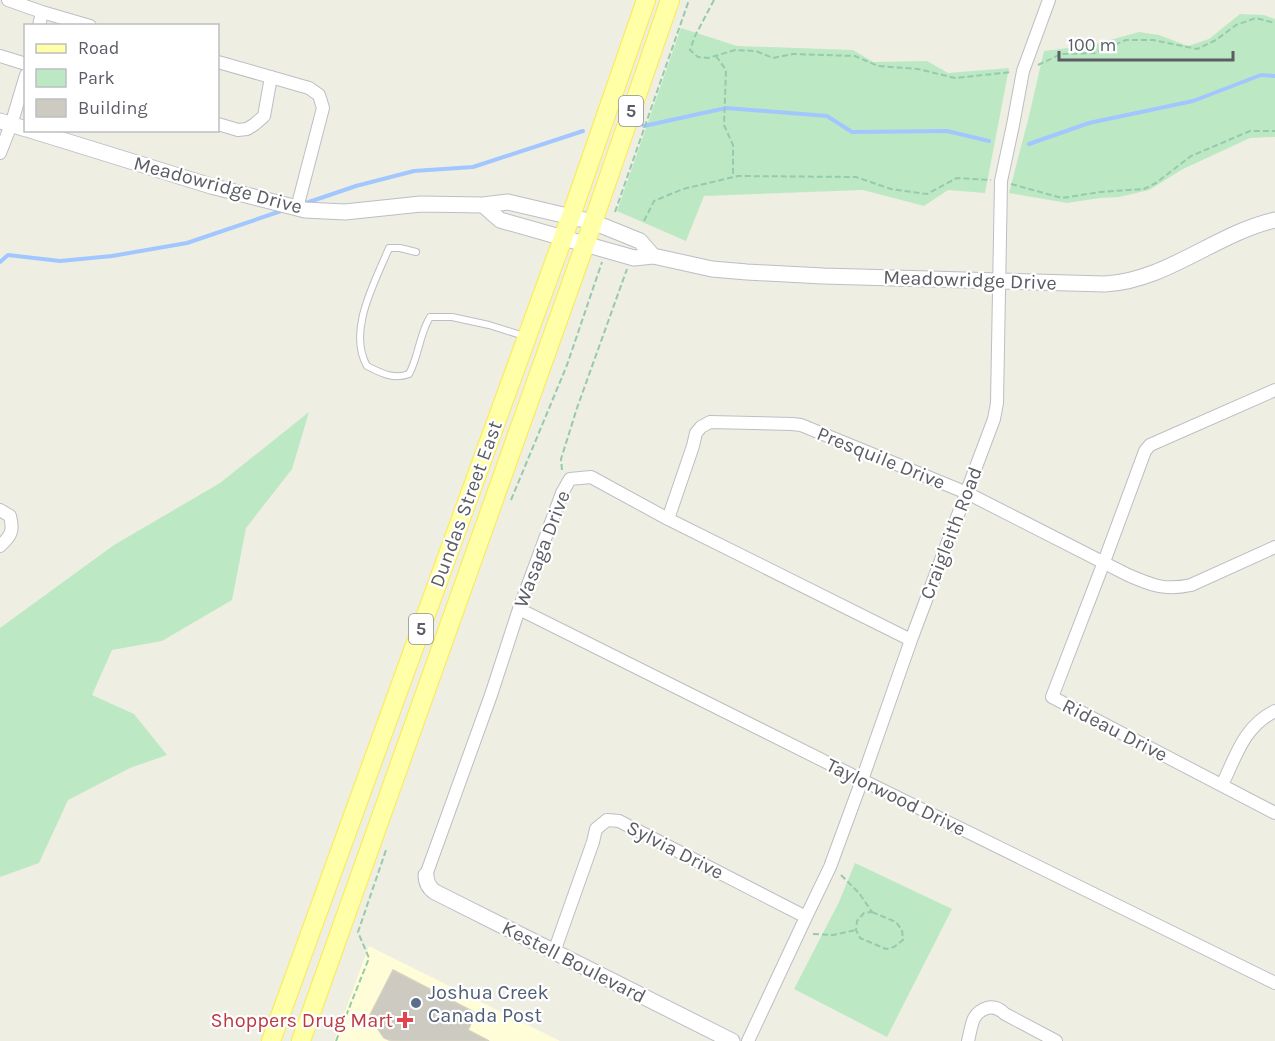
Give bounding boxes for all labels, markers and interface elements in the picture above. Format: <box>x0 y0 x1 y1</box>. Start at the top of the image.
legend <box>24 24 219 132</box>
scale bar <box>1059 24 1233 62</box>
text: 100 m <box>1068 34 1116 56</box>
text: Road <box>78 37 119 59</box>
text: Park <box>78 67 115 89</box>
road number: 5 <box>619 96 643 126</box>
text: Building <box>78 97 148 119</box>
street label: Meadowridge Drive <box>131 151 305 219</box>
street label: Meadowridge Drive <box>883 265 1057 295</box>
street label: Dundas Street East <box>425 417 507 590</box>
street label: Presquile Drive <box>814 422 948 494</box>
street label: Craigleith Road <box>915 464 987 602</box>
street label: Wasaga Drive <box>509 487 575 611</box>
road number: 5 <box>409 614 433 644</box>
street label: Rideau Drive <box>1059 694 1171 766</box>
street label: Taylorwood Drive <box>823 753 969 841</box>
street label: Sylvia Drive <box>623 816 727 884</box>
street label: Kestell Boulevard <box>498 916 650 1008</box>
place label: Joshua Creek Canada Post <box>428 981 549 1027</box>
marker: Joshua Creek Canada Post <box>409 996 423 1010</box>
place label: Shoppers Drug Mart <box>210 1009 393 1032</box>
marker: Shoppers Drug Mart <box>398 1013 412 1027</box>

